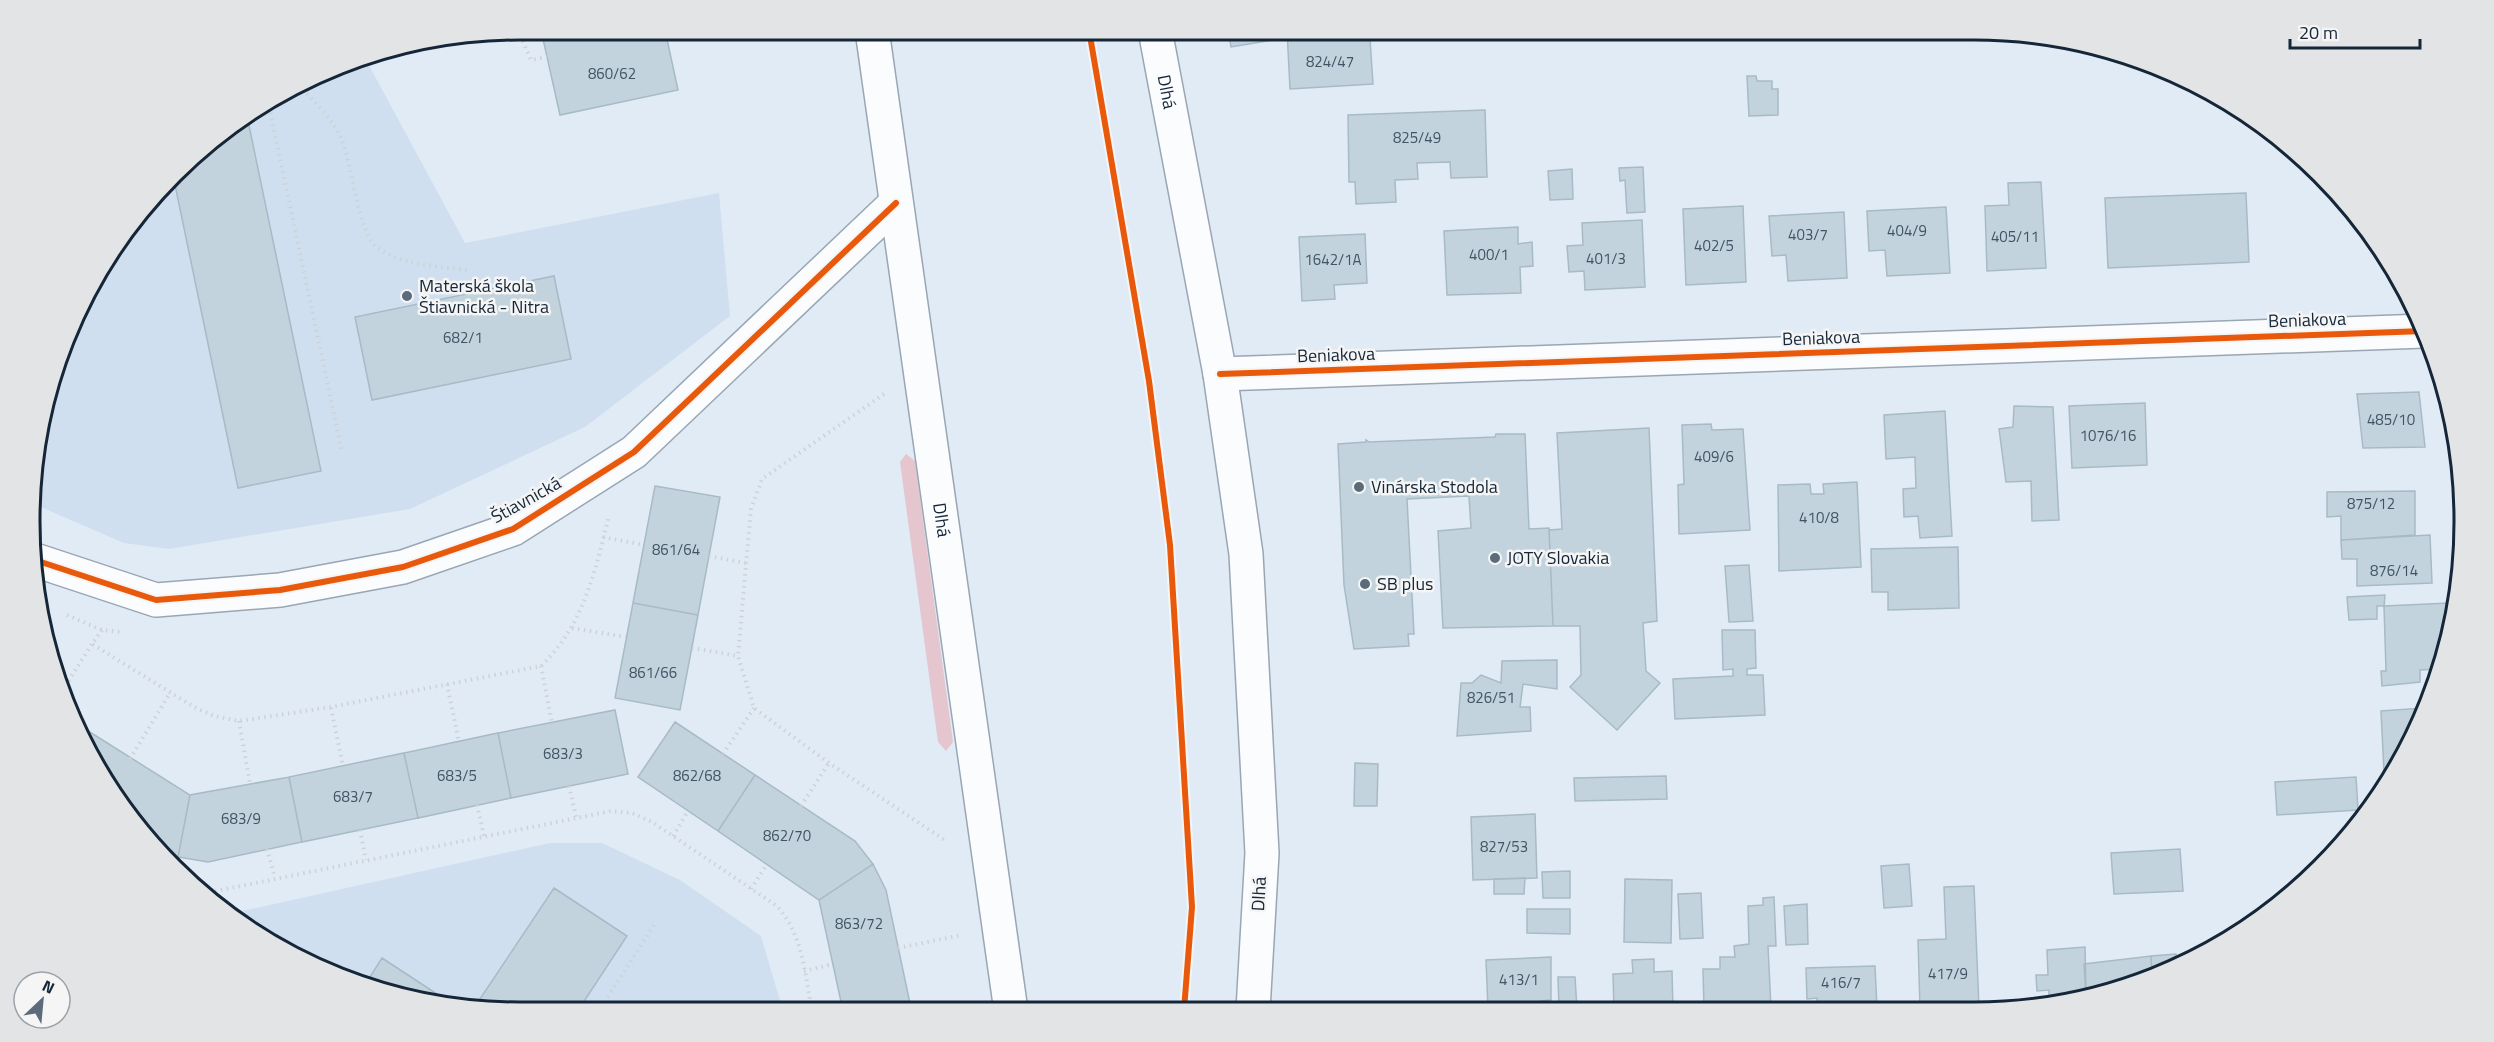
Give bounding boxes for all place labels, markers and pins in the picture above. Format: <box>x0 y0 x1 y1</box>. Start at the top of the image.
place label: Materská škola Štiavnická - Nitra <box>419 272 549 320</box>
marker: Materská škola Štiavnická - Nitra <box>400 289 414 303</box>
place label: Vinárska Stodola <box>1371 473 1498 500</box>
marker: Vinárska Stodola <box>1352 480 1366 494</box>
place label: JOTY Slovakia <box>1507 544 1609 571</box>
marker: JOTY Slovakia <box>1488 551 1502 565</box>
place label: SB plus <box>1377 570 1433 597</box>
marker: SB plus <box>1358 577 1372 591</box>

